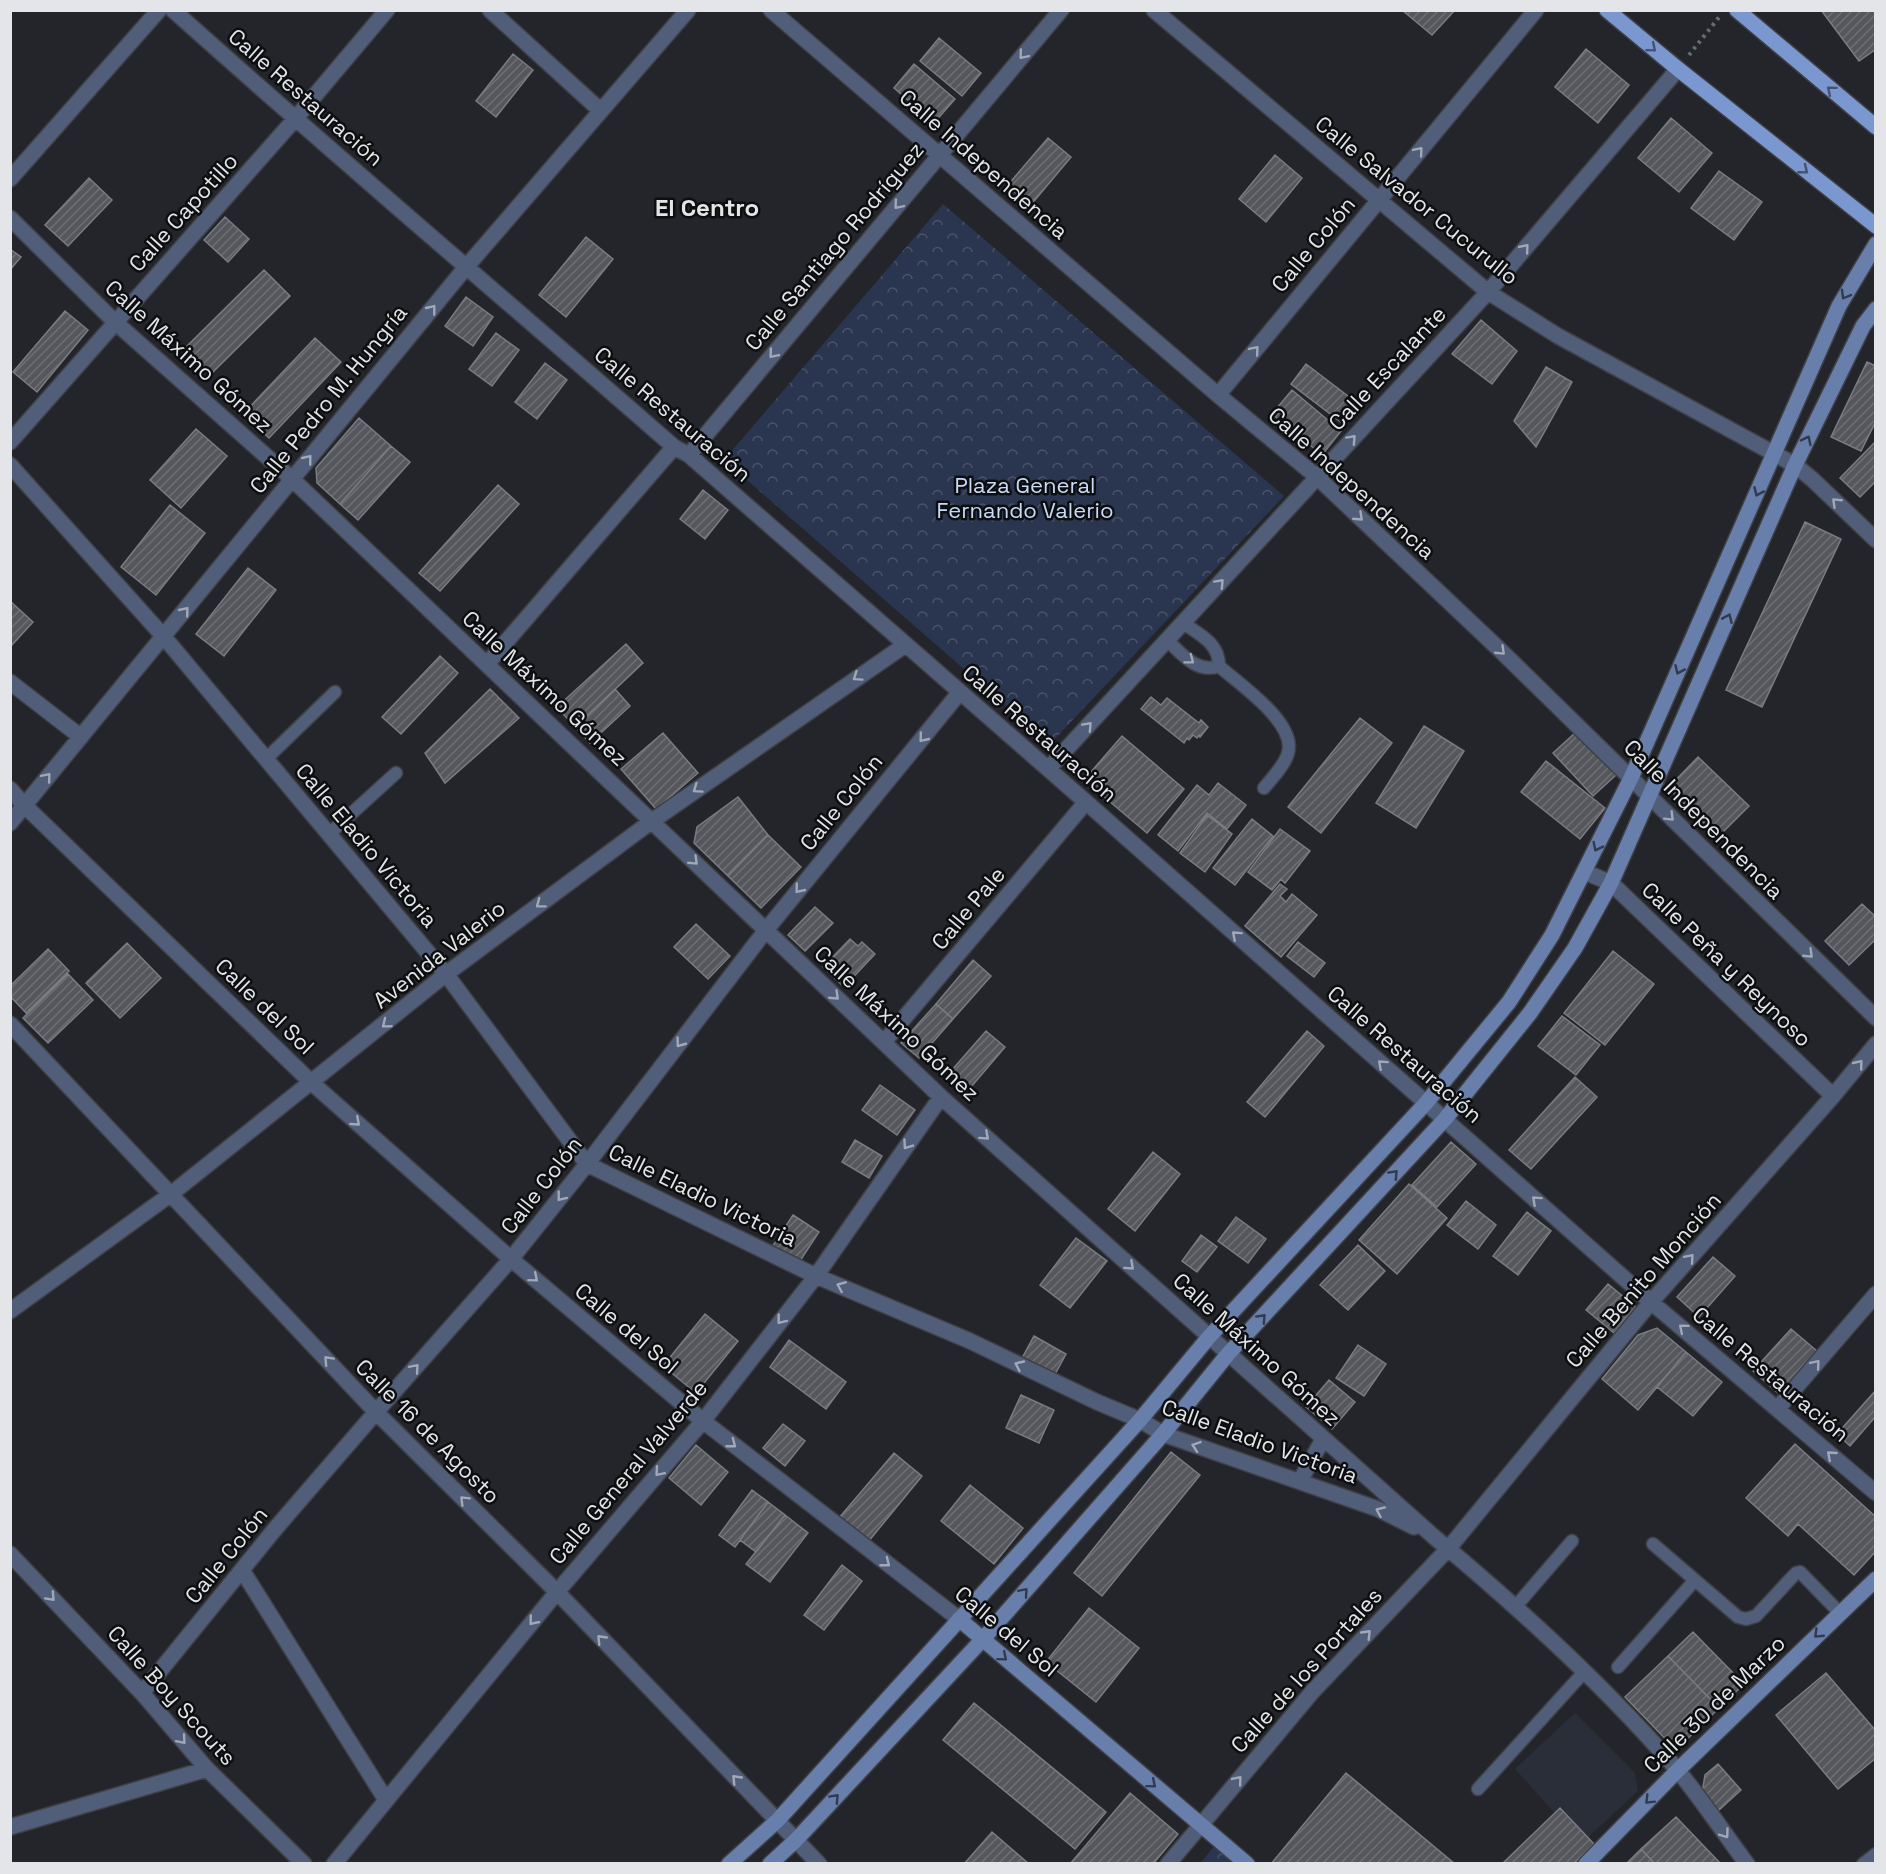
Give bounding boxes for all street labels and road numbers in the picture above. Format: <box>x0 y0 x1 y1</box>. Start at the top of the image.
street label: Calle Restauración <box>223 22 389 172</box>
street label: Calle Independencia <box>894 83 1075 245</box>
street label: Calle Salvador Cucurullo <box>1310 109 1524 291</box>
street label: Calle Santiago Rodríguez <box>738 136 930 356</box>
street label: Calle Capotillo <box>122 147 244 277</box>
street label: Calle Colón <box>1265 190 1361 298</box>
street label: Calle Máximo Gómez <box>100 273 278 439</box>
street label: Calle Pedro M. Hungría <box>243 299 413 499</box>
street label: Calle Escalante <box>1322 300 1452 436</box>
street label: Calle Restauración <box>589 340 757 488</box>
street label: Calle Independencia <box>1263 401 1441 566</box>
street label: Calle Máximo Gómez <box>457 604 633 772</box>
street label: Calle Restauración <box>957 658 1123 808</box>
street label: Calle Independencia <box>1618 733 1790 905</box>
street label: Calle Colón <box>793 748 889 856</box>
street label: Calle Eladio Victoria <box>290 757 444 933</box>
street label: Calle Pale <box>925 861 1011 955</box>
street label: Calle Peña y Reynoso <box>1636 876 1818 1052</box>
street label: Avenida Valerio <box>367 894 511 1014</box>
street label: Calle Máximo Gómez <box>809 939 985 1107</box>
street label: Calle del Sol <box>210 952 320 1060</box>
street label: Calle Restauración <box>1322 979 1488 1129</box>
street label: Calle Colón <box>494 1131 588 1239</box>
street label: Calle Eladio Victoria <box>604 1137 802 1253</box>
street label: Calle Benito Monción <box>1559 1187 1727 1373</box>
street label: Calle Máximo Gómez <box>1168 1266 1346 1432</box>
street label: Calle del Sol <box>569 1276 685 1380</box>
street label: Calle Restauración <box>1687 1300 1855 1448</box>
street label: Calle 16 de Agosto <box>350 1353 506 1509</box>
street label: Calle General Valverde <box>543 1374 713 1570</box>
street label: Calle Eladio Victoria <box>1158 1393 1362 1490</box>
street label: Calle Colón <box>178 1501 274 1609</box>
street label: Calle del Sol <box>949 1579 1065 1683</box>
street label: Calle de los Portales <box>1224 1582 1388 1758</box>
street label: Calle Boy Scouts <box>102 1619 242 1771</box>
street label: Calle 30 de Marzo <box>1637 1629 1791 1779</box>

